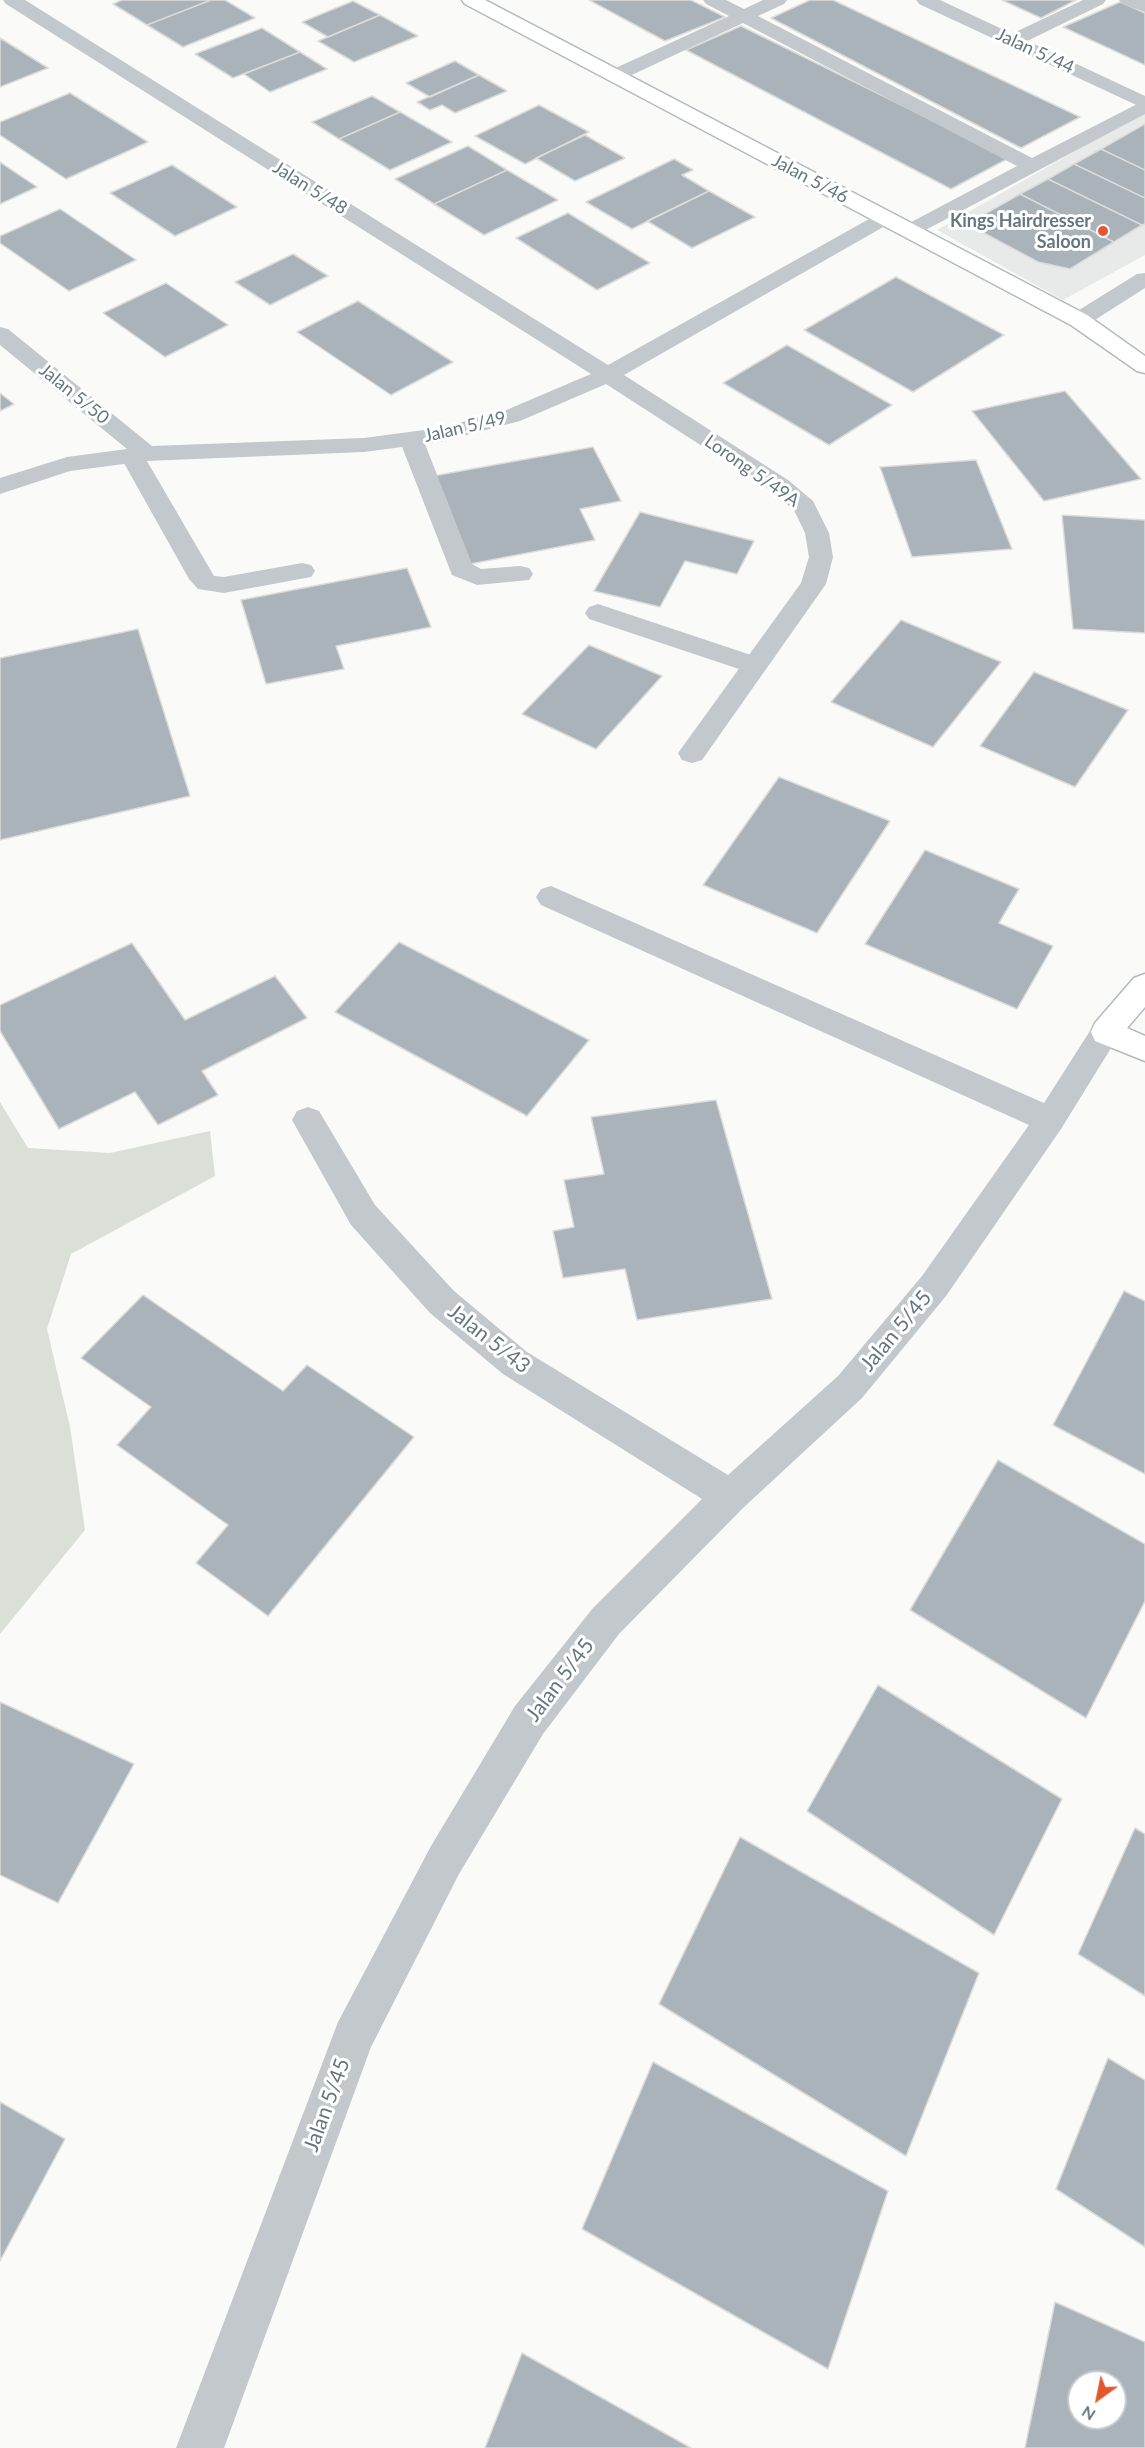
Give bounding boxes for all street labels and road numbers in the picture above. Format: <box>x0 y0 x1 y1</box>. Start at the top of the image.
street label: Jalan 5/44 <box>993 24 1077 78</box>
street label: Jalan 5/46 <box>768 150 852 208</box>
street label: Jalan 5/48 <box>269 157 351 219</box>
street label: Jalan 5/50 <box>35 359 113 429</box>
street label: Jalan 5/49 <box>422 407 508 447</box>
street label: Lorong 5/49A <box>700 430 804 512</box>
street label: Jalan 5/45 <box>855 1286 937 1376</box>
street label: Jalan 5/43 <box>443 1299 535 1379</box>
street label: Jalan 5/45 <box>521 1634 599 1726</box>
street label: Jalan 5/45 <box>299 2055 355 2155</box>

